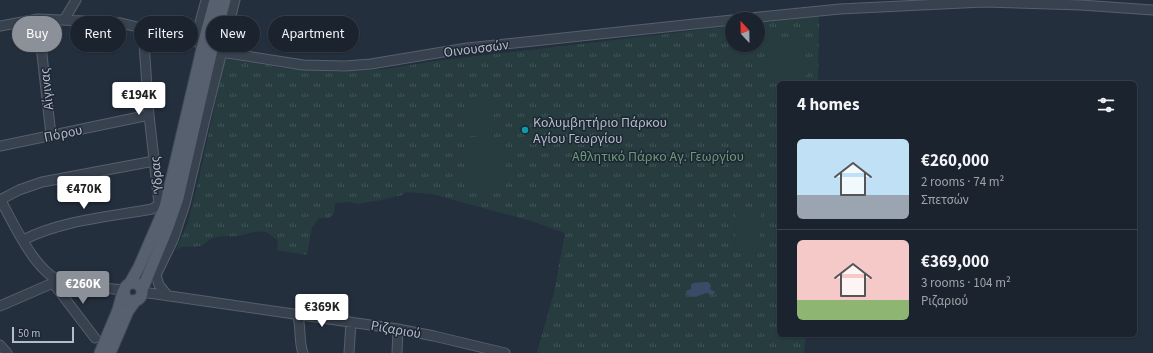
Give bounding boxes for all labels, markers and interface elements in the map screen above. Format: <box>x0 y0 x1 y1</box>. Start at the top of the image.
north arrow <box>725 12 765 52</box>
map controls <box>725 12 765 52</box>
chip: Buy <box>12 16 62 52</box>
chip: Rent <box>70 16 126 52</box>
chip: Filters <box>134 16 198 52</box>
chip: New <box>206 16 260 52</box>
chip: Apartment <box>268 16 359 52</box>
street label: Οινουσσών <box>443 35 510 63</box>
street label: Αίγινας <box>35 67 59 111</box>
pin: €194K <box>111 82 167 116</box>
text: €194K <box>121 86 157 104</box>
text: 4 homes <box>797 93 859 117</box>
icon: filters <box>1095 94 1117 116</box>
place label: Κολυμβητήριο Πάρκου Αγίου Γεωργίου <box>533 113 667 149</box>
street label: Πόρου <box>42 120 84 148</box>
marker: Κολυμβητήριο Πάρκου Αγίου Γεωργίου <box>520 125 530 135</box>
park label: Αθλητικό Πάρκο Αγ. Γεωργίου <box>572 147 744 167</box>
text: €260,000 <box>921 149 989 173</box>
street label: Ύδρας <box>145 155 169 195</box>
icon: home <box>829 155 877 203</box>
text: 2 rooms · 74 m² <box>921 173 1004 191</box>
pin: €470K <box>56 176 112 210</box>
text: €470K <box>66 180 102 198</box>
text: Σπετσών <box>921 191 969 209</box>
text: €369,000 <box>921 250 989 274</box>
icon: home <box>829 256 877 304</box>
pin: €260K <box>55 271 111 305</box>
text: 3 rooms · 104 m² <box>921 274 1011 292</box>
text: €260K <box>65 275 101 293</box>
text: Ριζαριού <box>921 292 968 310</box>
pin: €369K <box>294 294 350 328</box>
text: €369K <box>304 298 340 316</box>
street label: Ριζαριού <box>369 316 423 344</box>
scale bar <box>12 325 74 344</box>
text: 50 m <box>18 326 40 341</box>

